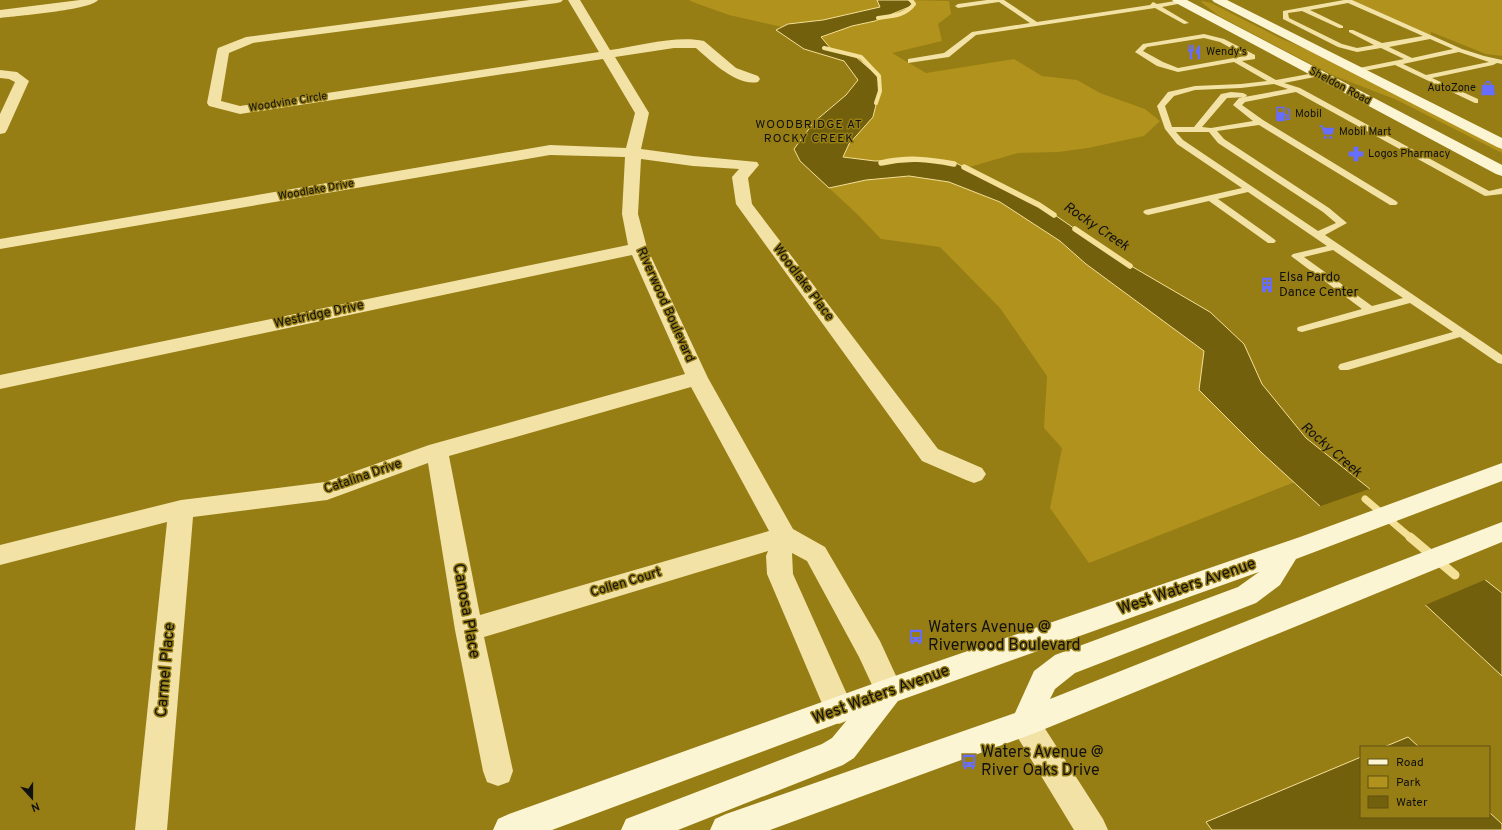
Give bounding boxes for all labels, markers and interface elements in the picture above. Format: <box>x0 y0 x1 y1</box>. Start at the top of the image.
restaurant icon: Wendy's <box>1185 43 1203 61</box>
place label: Wendy's <box>1206 45 1247 59</box>
street label: Sheldon Road <box>1307 64 1373 108</box>
shop icon: AutoZone <box>1479 79 1497 97</box>
place label: AutoZone <box>1427 81 1476 95</box>
street label: Woodvine Circle <box>248 89 328 115</box>
fuel station icon: Mobil <box>1274 105 1292 123</box>
place label: Mobil <box>1295 107 1322 121</box>
district label: WOODBRIDGE AT ROCKY CREEK <box>755 117 863 147</box>
supermarket icon: Mobil Mart <box>1318 123 1336 141</box>
place label: Mobil Mart <box>1339 125 1392 139</box>
pharmacy icon: Logos Pharmacy <box>1347 145 1365 163</box>
place label: Logos Pharmacy <box>1368 147 1451 161</box>
street label: Woodlake Drive <box>277 176 355 204</box>
water label: Rocky Creek <box>1060 199 1133 256</box>
street label: Woodlake Place <box>769 241 837 325</box>
street label: Riverwood Boulevard <box>632 245 698 365</box>
place label: Elsa Pardo Dance Center <box>1279 270 1359 301</box>
building icon: Elsa Pardo Dance Center <box>1258 276 1276 294</box>
street label: Westridge Drive <box>273 298 365 332</box>
water label: Rocky Creek <box>1297 419 1366 482</box>
street label: Catalina Drive <box>322 456 404 498</box>
street label: West Waters Avenue <box>1115 554 1259 620</box>
street label: Canosa Place <box>448 562 484 660</box>
street label: Collen Court <box>589 565 663 601</box>
place label: Waters Avenue @ Riverwood Boulevard <box>928 618 1081 656</box>
street label: Carmel Place <box>152 622 180 718</box>
bus stop icon: Waters Avenue @ Riverwood Boulevard <box>907 628 925 646</box>
street label: West Waters Avenue <box>810 661 952 729</box>
place label: Waters Avenue @ River Oaks Drive <box>981 743 1104 781</box>
legend <box>1360 746 1490 818</box>
bus stop icon: Waters Avenue @ River Oaks Drive <box>960 753 978 771</box>
text: Road <box>1396 755 1424 771</box>
text: Park <box>1396 775 1421 791</box>
north arrow <box>12 778 52 818</box>
text: Water <box>1396 795 1428 811</box>
text: N <box>29 798 41 814</box>

